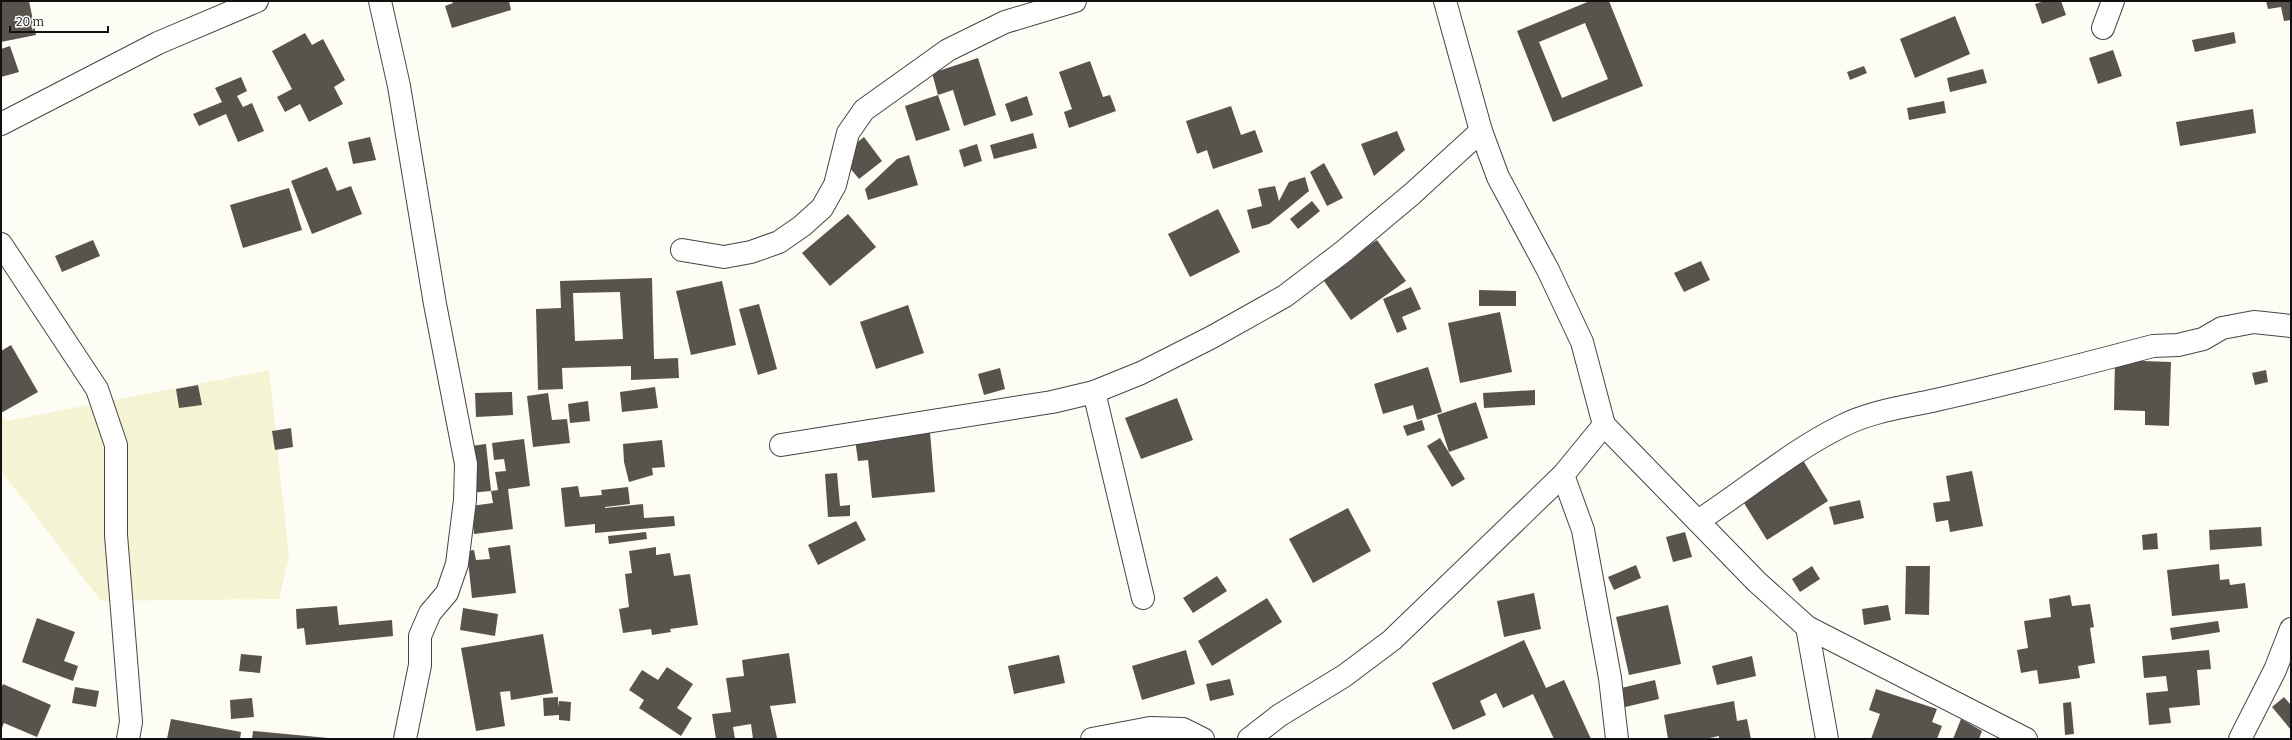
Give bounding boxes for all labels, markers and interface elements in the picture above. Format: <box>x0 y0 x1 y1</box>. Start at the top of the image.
scale bar <box>10 8 108 34</box>
text: 20 m <box>16 15 45 29</box>

